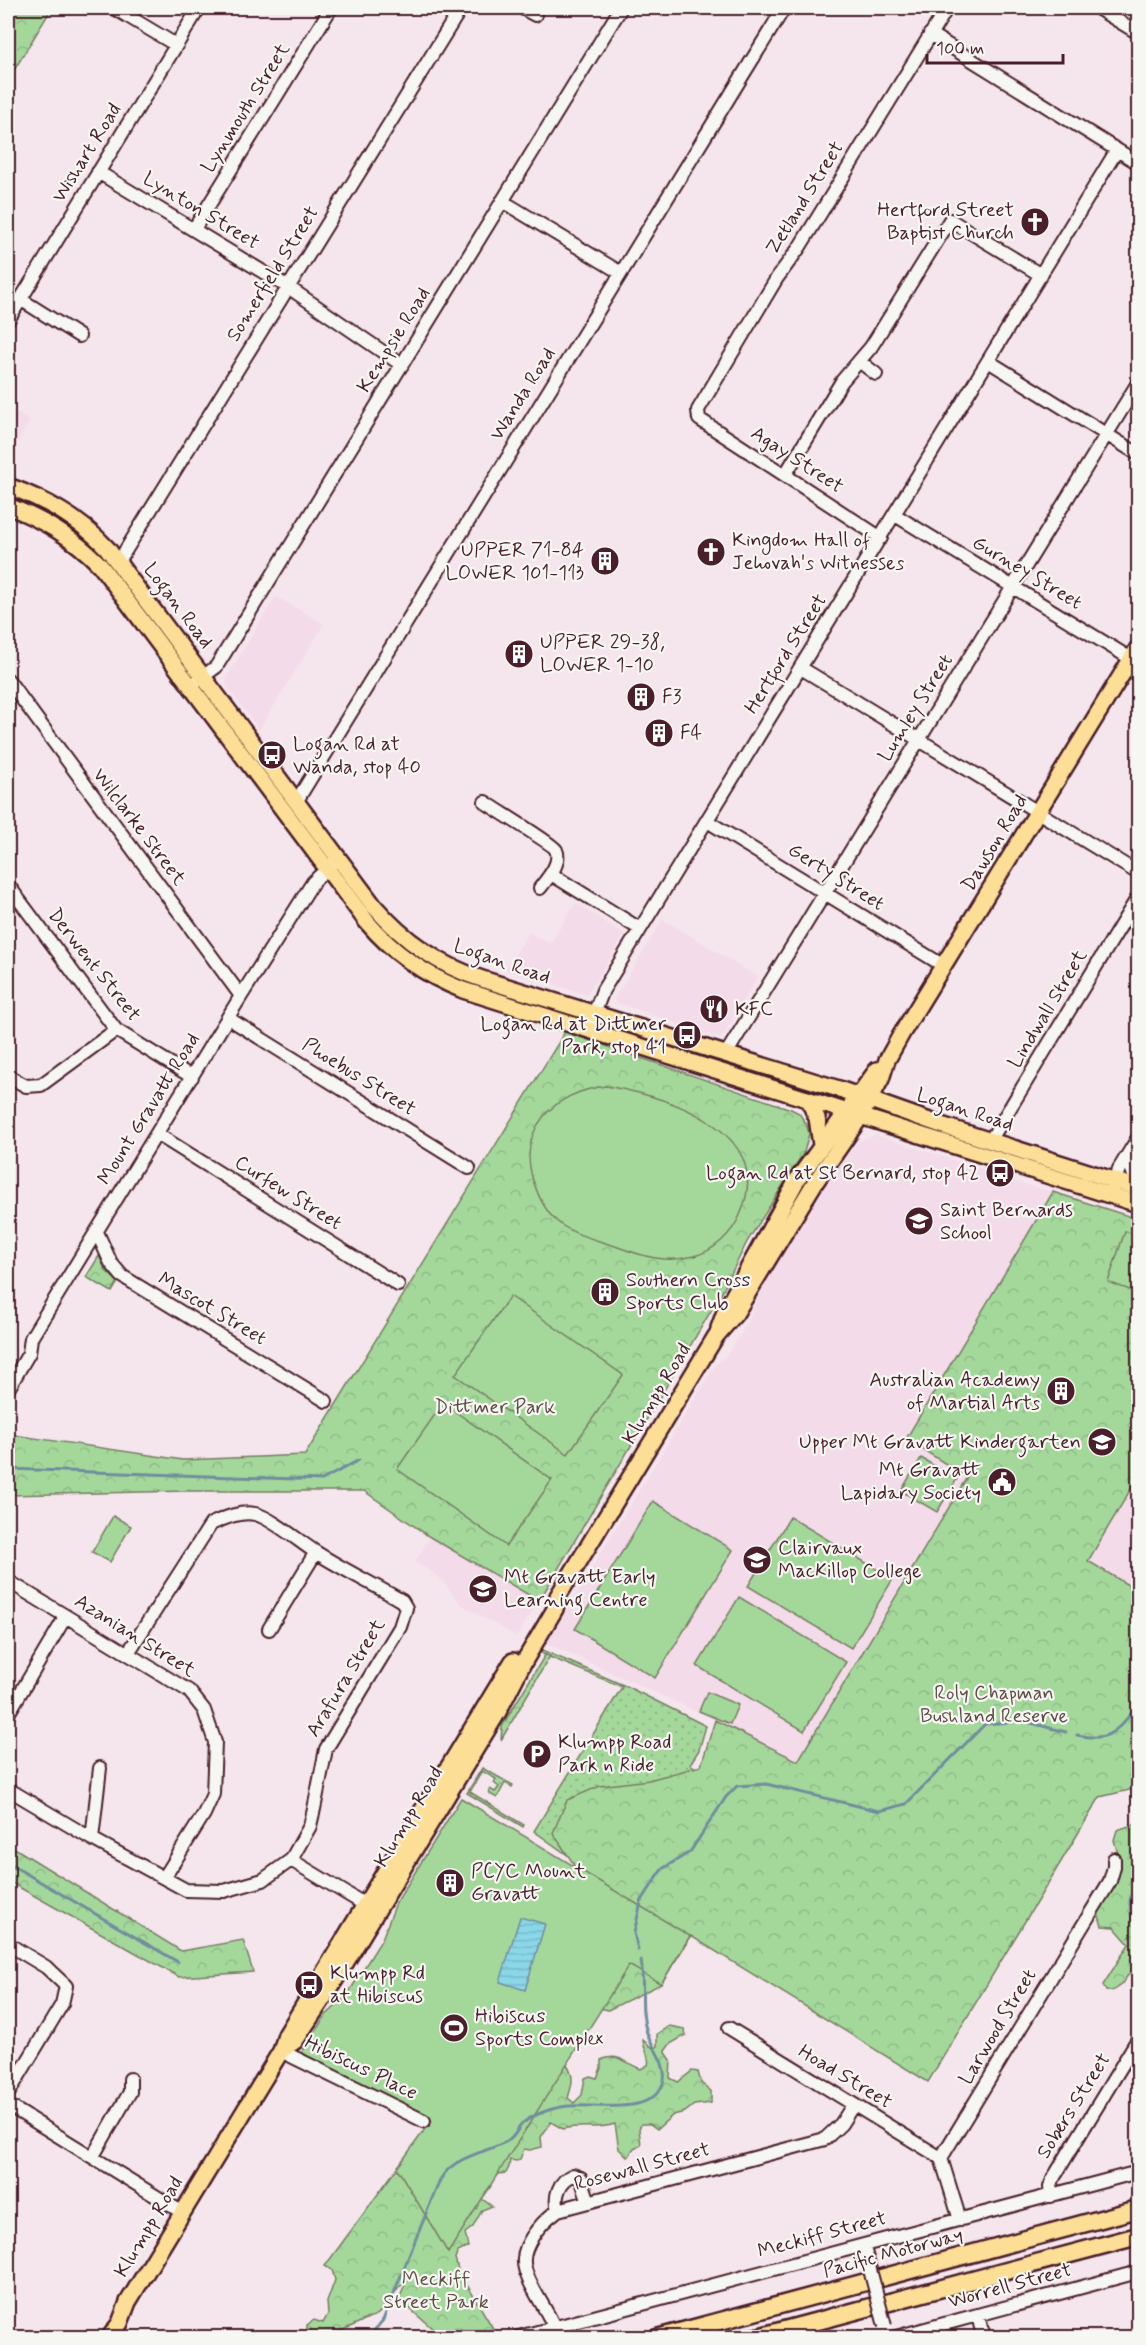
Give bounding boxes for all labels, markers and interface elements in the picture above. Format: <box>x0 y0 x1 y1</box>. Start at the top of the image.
scale bar <box>927 27 1064 65</box>
text: 100 m <box>936 37 984 61</box>
street label: Lynmouth Street <box>195 38 297 178</box>
street label: Wishart Road <box>46 98 128 208</box>
street label: Zetland Street <box>759 136 851 260</box>
street label: Lynton Street <box>138 166 264 256</box>
place label: Hertford Street Baptist Church <box>877 197 1014 247</box>
street label: Somerfield Street <box>220 201 326 347</box>
church icon: Hertford Street Baptist Church <box>1019 206 1051 238</box>
street label: Kempsie Road <box>351 282 437 398</box>
street label: Wanda Road <box>484 342 562 446</box>
street label: Agay Street <box>745 420 849 500</box>
place label: Kingdom Hall of Jehovah's Witnesses <box>732 527 904 577</box>
street label: Gurney Street <box>967 530 1087 616</box>
church icon: Kingdom Hall of Jehovah's Witnesses <box>695 536 727 568</box>
place label: UPPER 71-84 LOWER 101-113 <box>445 537 584 587</box>
building icon: UPPER 71-84 LOWER 101-113 <box>589 545 621 577</box>
street label: Logan Road <box>135 558 219 656</box>
street label: Hertford Street <box>738 589 835 720</box>
place label: UPPER 29-38, LOWER 1-10 <box>540 629 665 679</box>
building icon: UPPER 29-38, LOWER 1-10 <box>503 638 535 670</box>
street label: Lumley Street <box>872 649 960 767</box>
building icon: F3 <box>625 681 657 713</box>
place label: F3 <box>662 684 682 711</box>
building icon: F4 <box>643 717 675 749</box>
place label: F4 <box>680 720 703 747</box>
place label: Logan Rd at Wanda, stop 40 <box>293 731 421 781</box>
bus stop icon: Logan Rd at Wanda, stop 40 <box>256 739 288 771</box>
street label: Wilclarke Street <box>86 763 192 891</box>
street label: Dawson Road <box>955 789 1035 897</box>
street label: Gerty Street <box>782 837 890 917</box>
street label: Derwent Street <box>41 903 147 1027</box>
street label: Logan Road <box>449 933 554 993</box>
street label: Lindwall Street <box>1002 945 1094 1073</box>
restaurant icon: KFC <box>698 993 730 1025</box>
place label: KFC <box>735 996 773 1023</box>
place label: Logan Rd at Dittmer Park, stop 41 <box>481 1011 667 1061</box>
bus stop icon: Logan Rd at Dittmer Park, stop 41 <box>671 1019 703 1051</box>
street label: Mount Gravatt Road <box>91 1028 207 1190</box>
street label: Phoebus Street <box>297 1031 421 1123</box>
street label: Logan Road <box>912 1082 1017 1140</box>
street label: Curfew Street <box>229 1149 347 1237</box>
bus stop icon: Logan Rd at St Bernard, stop 42 <box>984 1157 1016 1189</box>
place label: Logan Rd at St Bernard, stop 42 <box>706 1160 979 1189</box>
place label: Saint Bernards School <box>940 1197 1073 1247</box>
school or university icon: Saint Bernards School <box>903 1205 935 1237</box>
street label: Mascot Street <box>153 1266 271 1352</box>
place label: Southern Cross Sports Club <box>626 1267 750 1317</box>
building icon: Southern Cross Sports Club <box>589 1276 621 1308</box>
street label: Klumpp Road <box>616 1338 698 1450</box>
place label: Australian Academy of Martial Arts <box>869 1367 1040 1417</box>
building icon: Australian Academy of Martial Arts <box>1045 1375 1077 1407</box>
park label: Dittmer Park <box>435 1394 555 1421</box>
school or university icon: Upper Mt Gravatt Kindergarten <box>1086 1426 1118 1458</box>
place label: Upper Mt Gravatt Kindergarten <box>799 1429 1081 1458</box>
place label: Mt Gravatt Lapidary Society <box>841 1457 981 1507</box>
public building icon: Mt Gravatt Lapidary Society <box>986 1466 1018 1498</box>
place label: Clairvaux MacKillop College <box>778 1535 922 1585</box>
school or university icon: Clairvaux MacKillop College <box>741 1544 773 1576</box>
place label: Mt Gravatt Early Learning Centre <box>504 1564 656 1616</box>
school or university icon: Mt Gravatt Early Learning Centre <box>467 1573 499 1605</box>
street label: Azanian Street <box>69 1588 201 1684</box>
street label: Arafura Street <box>300 1614 392 1742</box>
park label: Roly Chapman Bushland Reserve <box>920 1680 1068 1730</box>
place label: Klumpp Road Park n Ride <box>558 1729 671 1779</box>
parking icon: Klumpp Road Park n Ride <box>521 1738 553 1770</box>
street label: Klumpp Road <box>368 1761 450 1873</box>
place label: PCYC Mount Gravatt <box>471 1858 586 1908</box>
building icon: PCYC Mount Gravatt <box>434 1867 466 1899</box>
place label: Klumpp Rd at Hibiscus <box>330 1960 425 2010</box>
street label: Larwood Street <box>953 1964 1043 2090</box>
bus stop icon: Klumpp Rd at Hibiscus <box>293 1969 325 2001</box>
place label: Hibiscus Sports Complex <box>475 2003 604 2053</box>
sports icon: Hibiscus Sports Complex <box>438 2012 470 2044</box>
street label: Hibiscus Place <box>300 2029 422 2107</box>
street label: Hoad Street <box>793 2038 897 2116</box>
street label: Sobers Street <box>1031 2048 1117 2164</box>
street label: Rosewall Street <box>571 2136 713 2198</box>
street label: Klumpp Road <box>108 2171 190 2283</box>
street label: Meckiff Street <box>755 2205 889 2265</box>
street label: Pacific Motorway <box>820 2221 966 2285</box>
street label: Worrell Street <box>945 2257 1075 2315</box>
park label: Meckiff Street Park <box>383 2266 489 2316</box>

